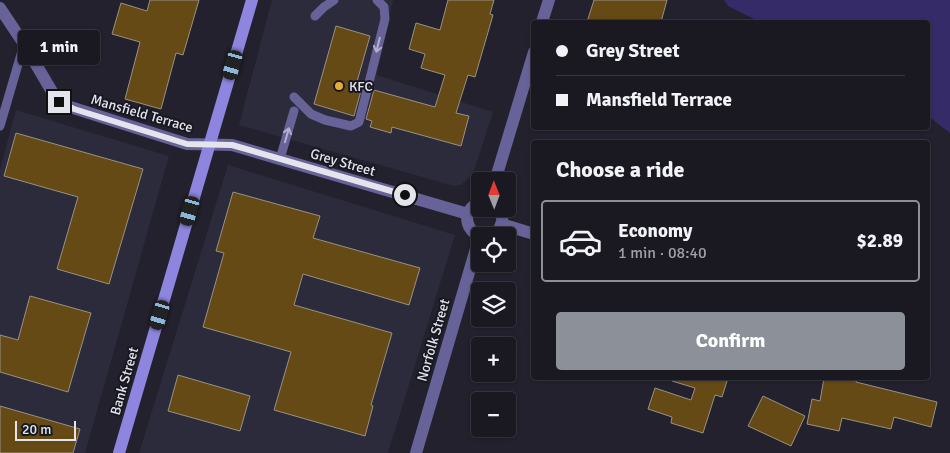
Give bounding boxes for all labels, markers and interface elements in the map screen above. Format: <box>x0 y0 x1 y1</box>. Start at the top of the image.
callout: 1 min <box>18 29 100 64</box>
text: 1 min <box>40 37 78 57</box>
one-way arrow <box>373 37 383 53</box>
text: Grey Street <box>586 39 680 63</box>
car <box>221 49 244 81</box>
place label: KFC <box>349 78 373 95</box>
marker: KFC <box>333 80 345 92</box>
text: Mansfield Terrace <box>586 88 732 112</box>
route end <box>48 91 70 113</box>
street label: Mansfield Terrace <box>89 91 195 136</box>
one-way arrow <box>282 127 292 143</box>
street label: Grey Street <box>308 145 377 180</box>
text: Choose a ride <box>556 156 684 183</box>
north arrow <box>471 172 516 218</box>
map controls <box>471 172 516 437</box>
route start <box>394 184 416 206</box>
car <box>178 195 201 227</box>
icon: car <box>558 219 603 264</box>
text: Economy <box>618 219 692 243</box>
button: locate <box>471 227 516 272</box>
text: $2.89 <box>857 229 903 253</box>
text: 1 min · 08:40 <box>618 243 707 263</box>
button: layers <box>471 282 516 327</box>
street label: Norfolk Street <box>414 297 453 383</box>
car <box>148 298 171 332</box>
button: Confirm <box>556 312 905 370</box>
button: + <box>471 337 516 382</box>
street label: Bank Street <box>107 345 142 417</box>
button: − <box>471 392 516 437</box>
scale bar <box>15 418 76 441</box>
text: 20 m <box>22 421 51 438</box>

